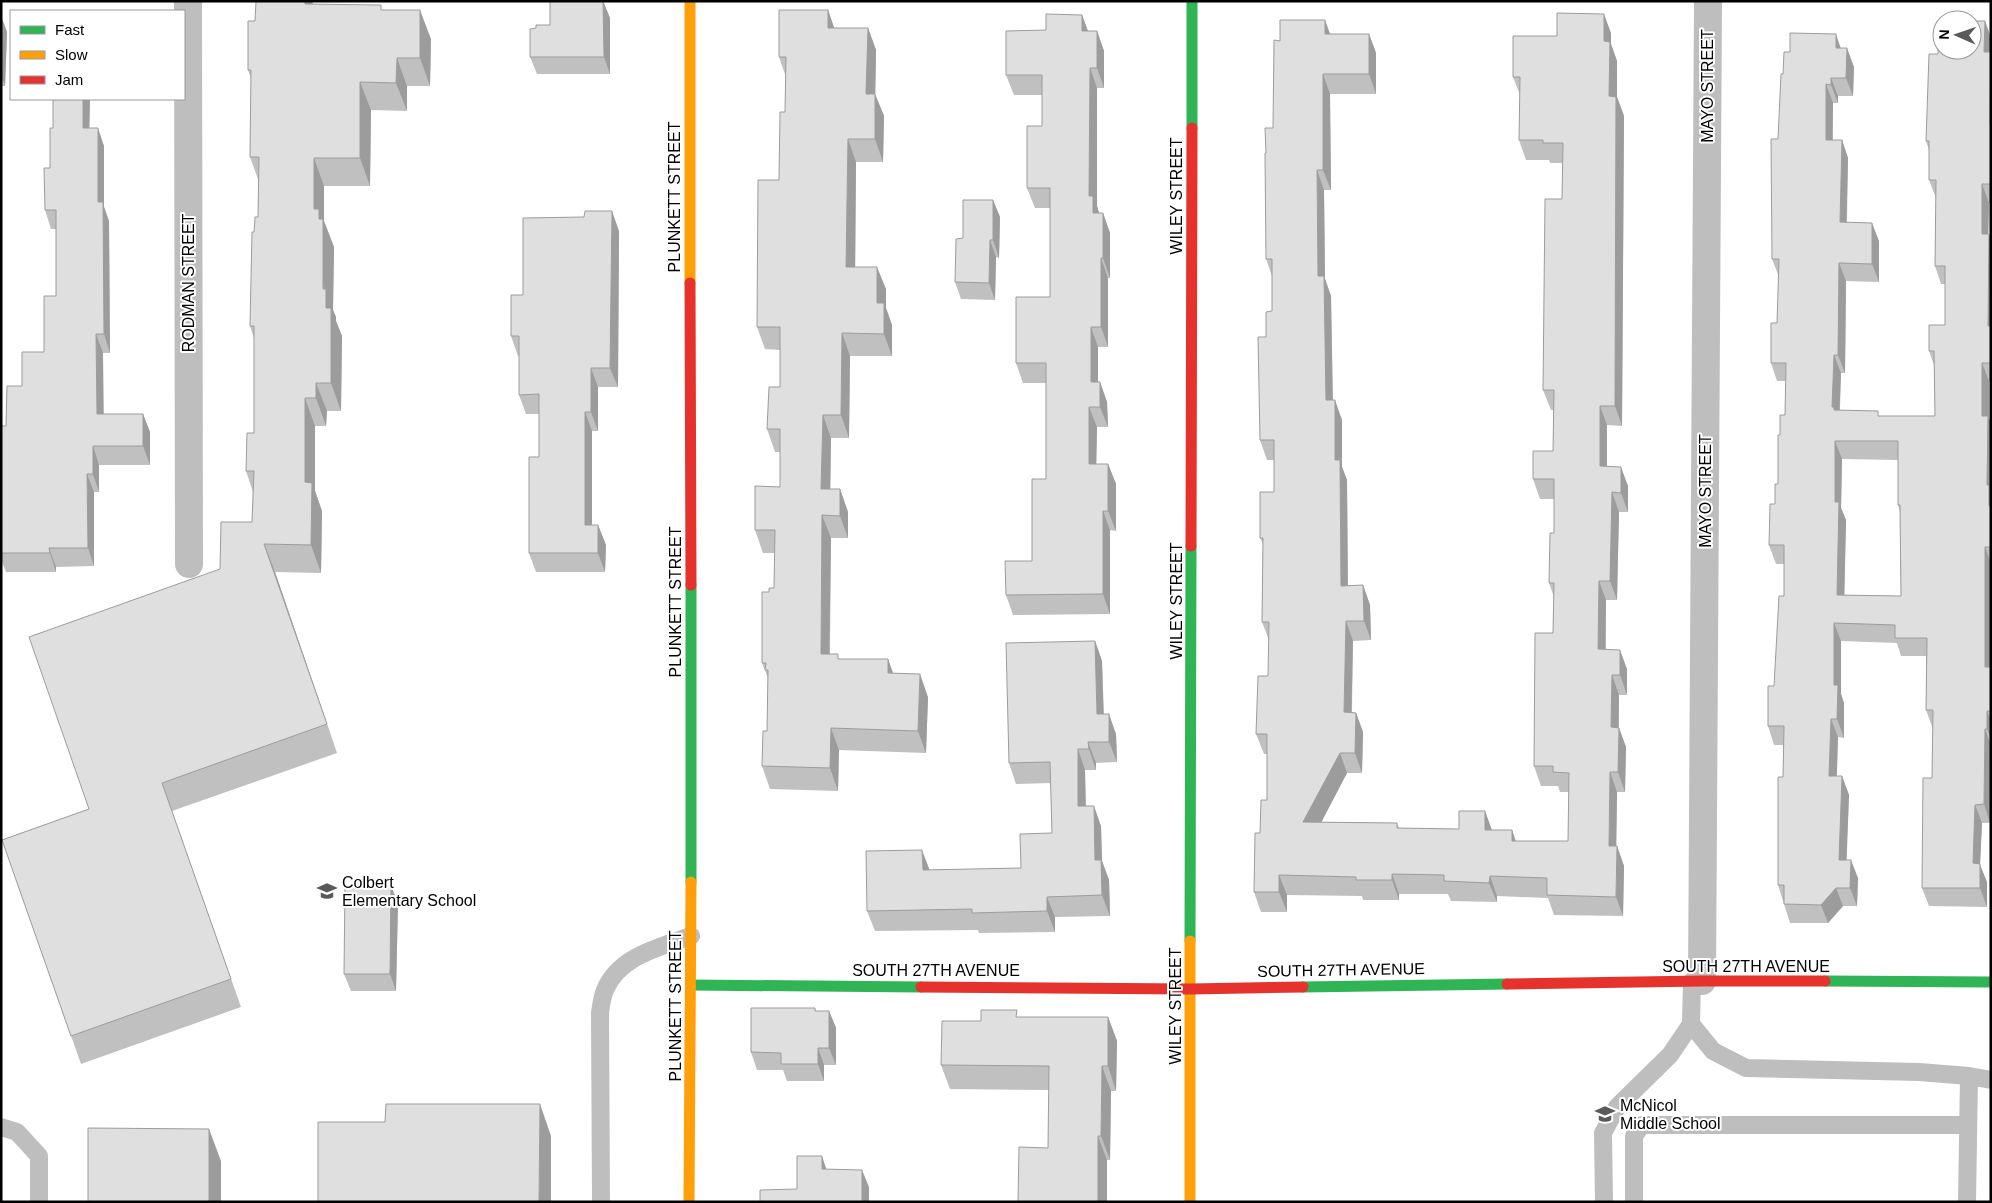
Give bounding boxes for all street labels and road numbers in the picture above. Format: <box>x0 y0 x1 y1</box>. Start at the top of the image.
street label: MAYO STREET <box>1699 29 1716 143</box>
street label: PLUNKETT STREET <box>666 121 683 272</box>
street label: WILEY STREET <box>1168 137 1185 255</box>
street label: RODMAN STREET <box>180 213 197 352</box>
street label: MAYO STREET <box>1697 434 1714 548</box>
street label: PLUNKETT STREET <box>667 526 684 677</box>
street label: WILEY STREET <box>1168 542 1185 660</box>
street label: PLUNKETT STREET <box>667 930 684 1081</box>
street label: WILEY STREET <box>1167 947 1184 1065</box>
street label: SOUTH 27TH AVENUE <box>1662 958 1830 975</box>
street label: SOUTH 27TH AVENUE <box>1257 960 1425 980</box>
street label: SOUTH 27TH AVENUE <box>852 962 1020 979</box>

